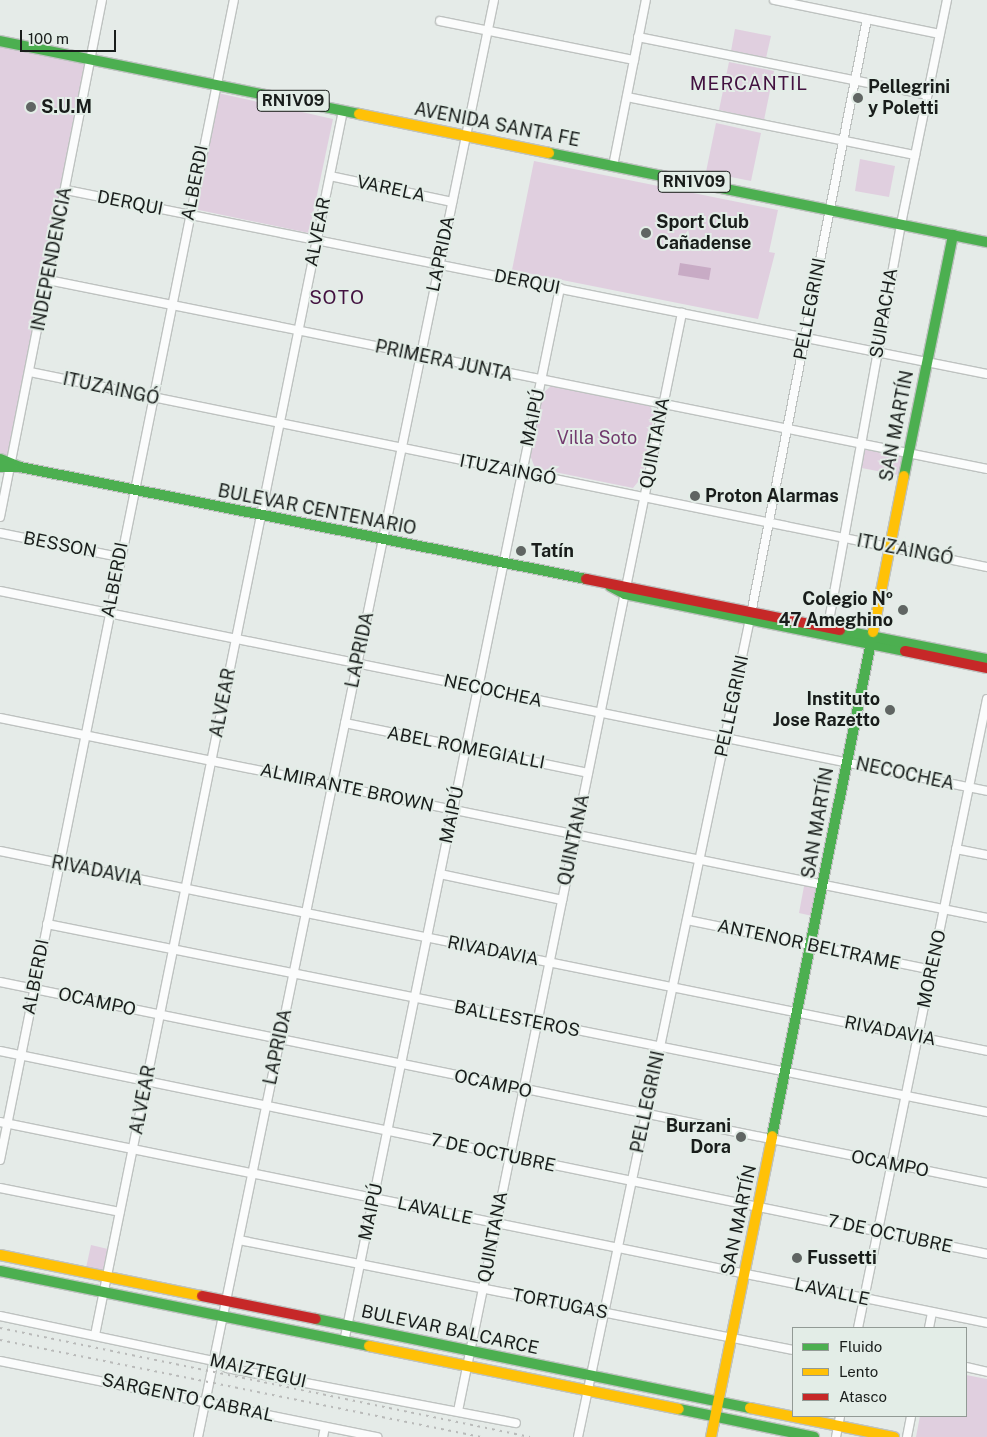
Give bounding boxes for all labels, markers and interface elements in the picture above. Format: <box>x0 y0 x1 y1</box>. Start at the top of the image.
scale bar <box>22 20 119 52</box>
text: 100 m <box>28 30 69 47</box>
district label: MERCANTIL <box>689 73 809 95</box>
place label: Pellegrini y Poletti <box>868 77 950 120</box>
road number: RN1V09 <box>256 88 330 114</box>
marker: Pellegrini y Poletti <box>852 92 864 104</box>
place label: S.U.M <box>41 96 92 118</box>
street label: AVENIDA SANTA FE <box>412 98 582 152</box>
marker: S.U.M <box>25 101 37 113</box>
street label: ALBERDI <box>177 143 213 223</box>
road number: RN1V09 <box>656 168 732 196</box>
street label: VARELA <box>355 171 427 207</box>
street label: INDEPENDENCIA <box>27 185 77 333</box>
street label: DERQUI <box>95 186 165 220</box>
street label: ALVEAR <box>301 196 335 268</box>
place label: Sport Club Cañadense <box>656 212 751 254</box>
street label: LAPRIDA <box>422 214 460 294</box>
marker: Sport Club Cañadense <box>640 227 652 239</box>
street label: PELLEGRINI <box>789 256 831 362</box>
street label: DERQUI <box>492 265 562 299</box>
street label: SUIPACHA <box>865 266 903 360</box>
district label: SOTO <box>309 287 365 309</box>
street label: PRIMERA JUNTA <box>373 336 515 386</box>
street label: ITUZAINGÓ <box>61 368 161 410</box>
street label: SAN MARTÍN <box>876 369 918 483</box>
street label: MAIPÚ <box>516 387 550 449</box>
street label: QUINTANA <box>636 395 674 491</box>
park label: Villa Soto <box>557 427 637 449</box>
street label: ITUZAINGÓ <box>458 450 558 490</box>
street label: BULEVAR CENTENARIO <box>216 480 418 540</box>
place label: Proton Alarmas <box>705 485 839 507</box>
marker: Proton Alarmas <box>689 490 701 502</box>
street label: BESSON <box>22 527 98 563</box>
street label: ITUZAINGÓ <box>855 530 955 570</box>
street label: ALBERDI <box>97 540 133 620</box>
place label: Tatín <box>531 540 574 562</box>
marker: Tatín <box>515 545 527 557</box>
place label: Colegio Nº 47 Ameghino <box>779 589 893 632</box>
marker: Colegio Nº 47 Ameghino <box>897 604 909 616</box>
street label: LAPRIDA <box>341 610 379 690</box>
street label: PELLEGRINI <box>711 653 753 759</box>
street label: ALVEAR <box>206 667 240 739</box>
street label: NECOCHEA <box>442 670 544 712</box>
place label: Instituto Jose Razetto <box>773 689 880 732</box>
marker: Instituto Jose Razetto <box>884 704 896 716</box>
street label: ABEL ROMEGIALLI <box>385 722 547 774</box>
street label: NECOCHEA <box>854 753 956 795</box>
street label: ALMIRANTE BROWN <box>258 759 436 817</box>
street label: SAN MARTÍN <box>798 766 838 880</box>
street label: MAIPÚ <box>435 784 469 846</box>
street label: QUINTANA <box>554 792 594 888</box>
street label: RIVADAVIA <box>49 852 145 890</box>
street label: ANTENOR BELTRAME <box>715 915 903 975</box>
street label: MORENO <box>913 928 951 1010</box>
street label: RIVADAVIA <box>445 932 541 970</box>
street label: ALBERDI <box>18 937 54 1017</box>
street label: OCAMPO <box>56 983 138 1021</box>
street label: BALLESTEROS <box>452 996 582 1042</box>
street label: LAPRIDA <box>259 1007 297 1087</box>
street label: RIVADAVIA <box>842 1012 938 1050</box>
street label: PELLEGRINI <box>627 1049 669 1155</box>
street label: ALVEAR <box>126 1064 160 1136</box>
street label: OCAMPO <box>452 1065 534 1103</box>
place label: Burzani Dora <box>666 1116 731 1158</box>
street label: 7 DE OCTUBRE <box>429 1129 557 1177</box>
marker: Burzani Dora <box>735 1131 747 1143</box>
street label: OCAMPO <box>849 1146 931 1182</box>
street label: SAN MARTÍN <box>717 1163 761 1277</box>
street label: MAIPÚ <box>354 1181 388 1243</box>
street label: QUINTANA <box>474 1189 512 1285</box>
street label: LAVALLE <box>395 1193 475 1229</box>
street label: 7 DE OCTUBRE <box>826 1210 954 1258</box>
place label: Fussetti <box>807 1247 877 1269</box>
marker: Fussetti <box>791 1252 803 1264</box>
street label: LAVALLE <box>792 1274 872 1310</box>
street label: TORTUGAS <box>510 1284 610 1324</box>
street label: BULEVAR BALCARCE <box>359 1301 541 1359</box>
legend <box>792 1327 967 1417</box>
text: Fluido <box>839 1338 882 1355</box>
street label: MAIZTEGUI <box>208 1349 308 1393</box>
text: Lento <box>839 1363 878 1380</box>
street label: SARGENTO CABRAL <box>100 1369 276 1427</box>
text: Atasco <box>839 1388 887 1405</box>

